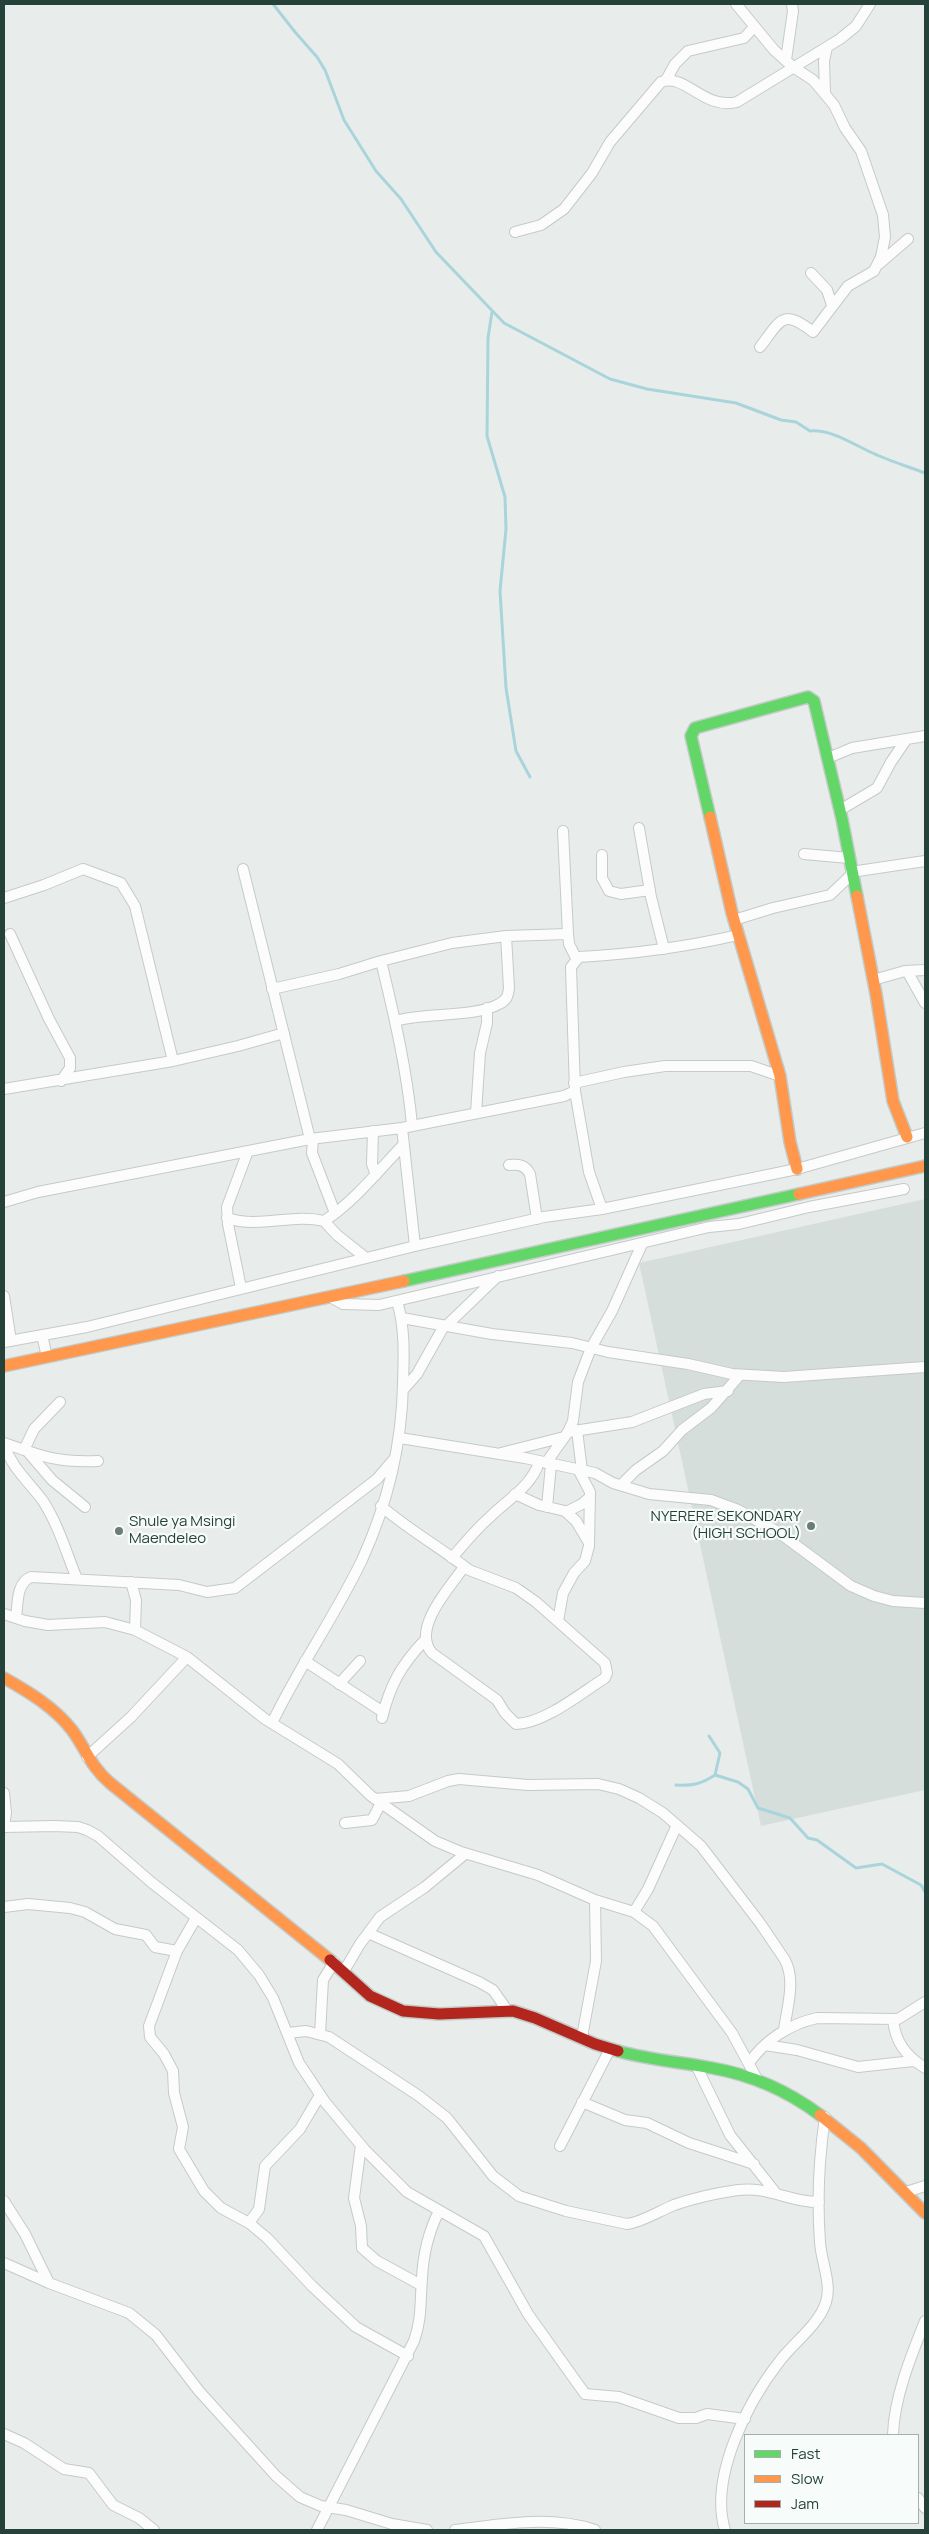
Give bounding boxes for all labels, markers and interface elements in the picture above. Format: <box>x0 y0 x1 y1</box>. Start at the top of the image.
place label: NYERERE SEKONDARY (HIGH SCHOOL) <box>651 1508 801 1543</box>
place label: Shule ya Msingi Maendeleo <box>129 1513 236 1548</box>
marker: NYERERE SEKONDARY (HIGH SCHOOL) <box>805 1520 817 1532</box>
marker: Shule ya Msingi Maendeleo <box>113 1525 125 1537</box>
legend <box>744 2434 919 2524</box>
text: Fast <box>791 2443 820 2464</box>
text: Slow <box>791 2468 824 2489</box>
text: Jam <box>791 2493 819 2514</box>

